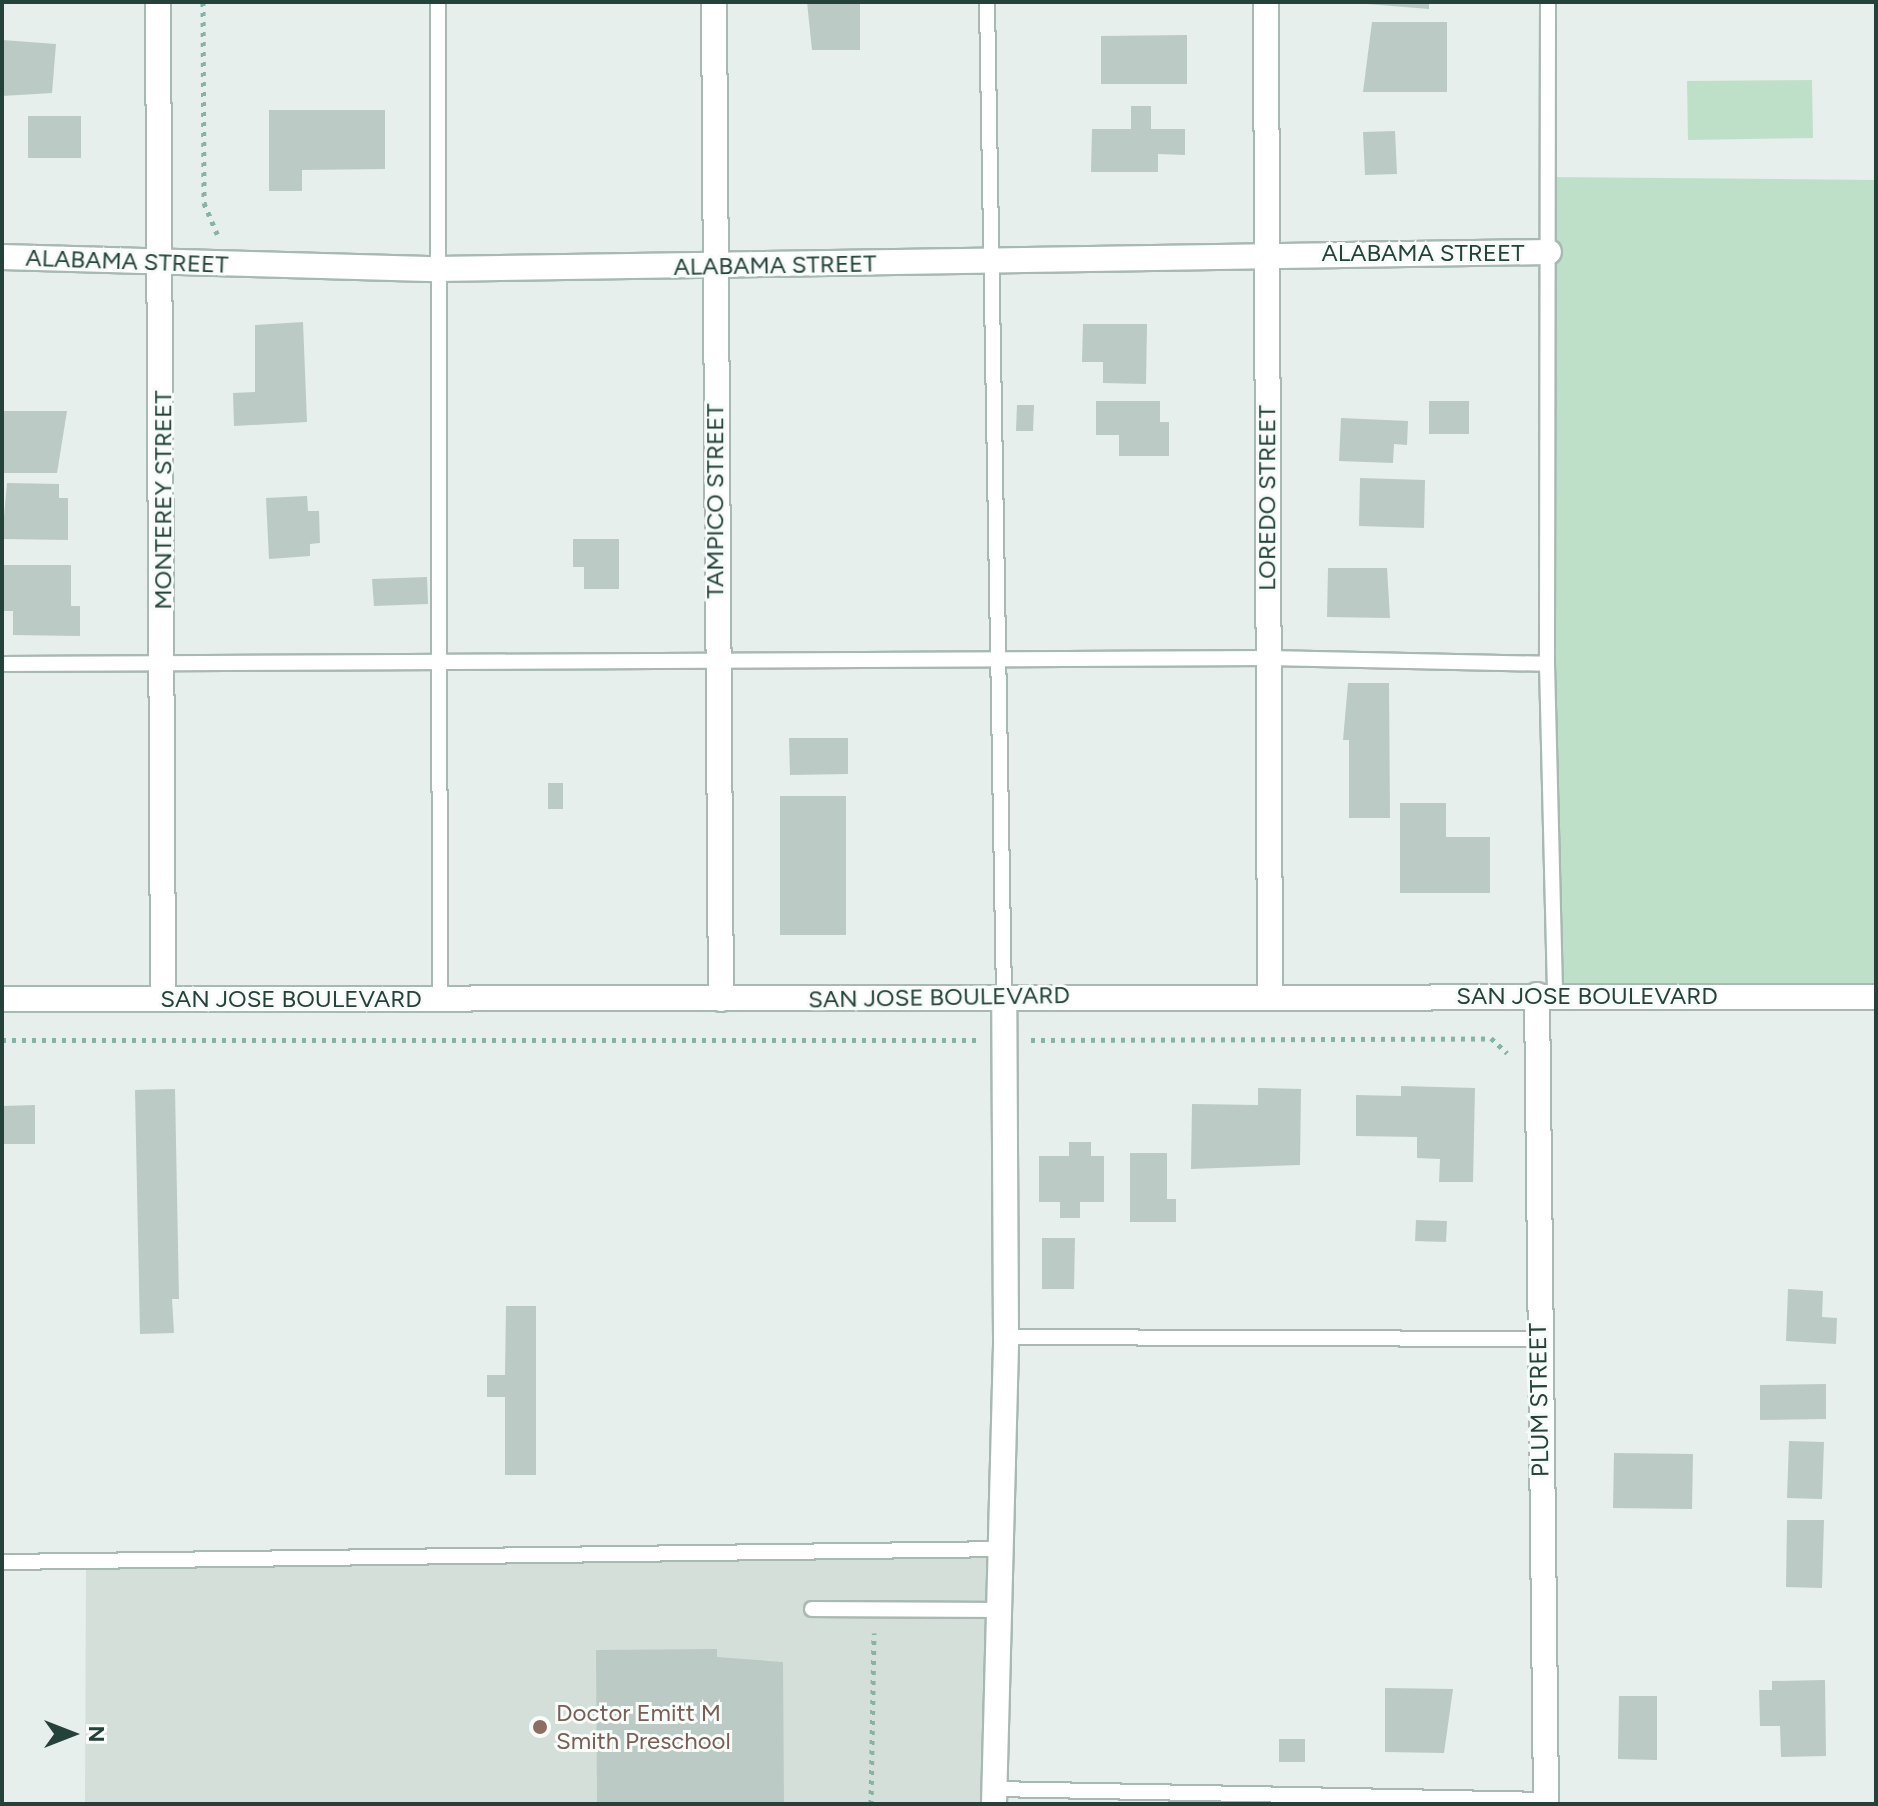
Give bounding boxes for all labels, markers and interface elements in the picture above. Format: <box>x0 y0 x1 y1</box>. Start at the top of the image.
street label: ALABAMA STREET <box>1321 239 1525 267</box>
street label: ALABAMA STREET <box>25 243 229 279</box>
street label: ALABAMA STREET <box>673 249 877 281</box>
street label: MONTEREY STREET <box>149 390 177 610</box>
street label: TAMPICO STREET <box>701 403 729 599</box>
street label: LOREDO STREET <box>1253 405 1281 591</box>
street label: SAN JOSE BOULEVARD <box>808 980 1070 1014</box>
street label: SAN JOSE BOULEVARD <box>1456 982 1718 1010</box>
street label: SAN JOSE BOULEVARD <box>160 985 422 1013</box>
street label: PLUM STREET <box>1523 1323 1555 1477</box>
north arrow <box>32 1694 112 1774</box>
place label: Doctor Emitt M Smith Preschool <box>556 1699 731 1755</box>
marker: Doctor Emitt M Smith Preschool <box>531 1718 549 1736</box>
text: N <box>83 1725 110 1743</box>

